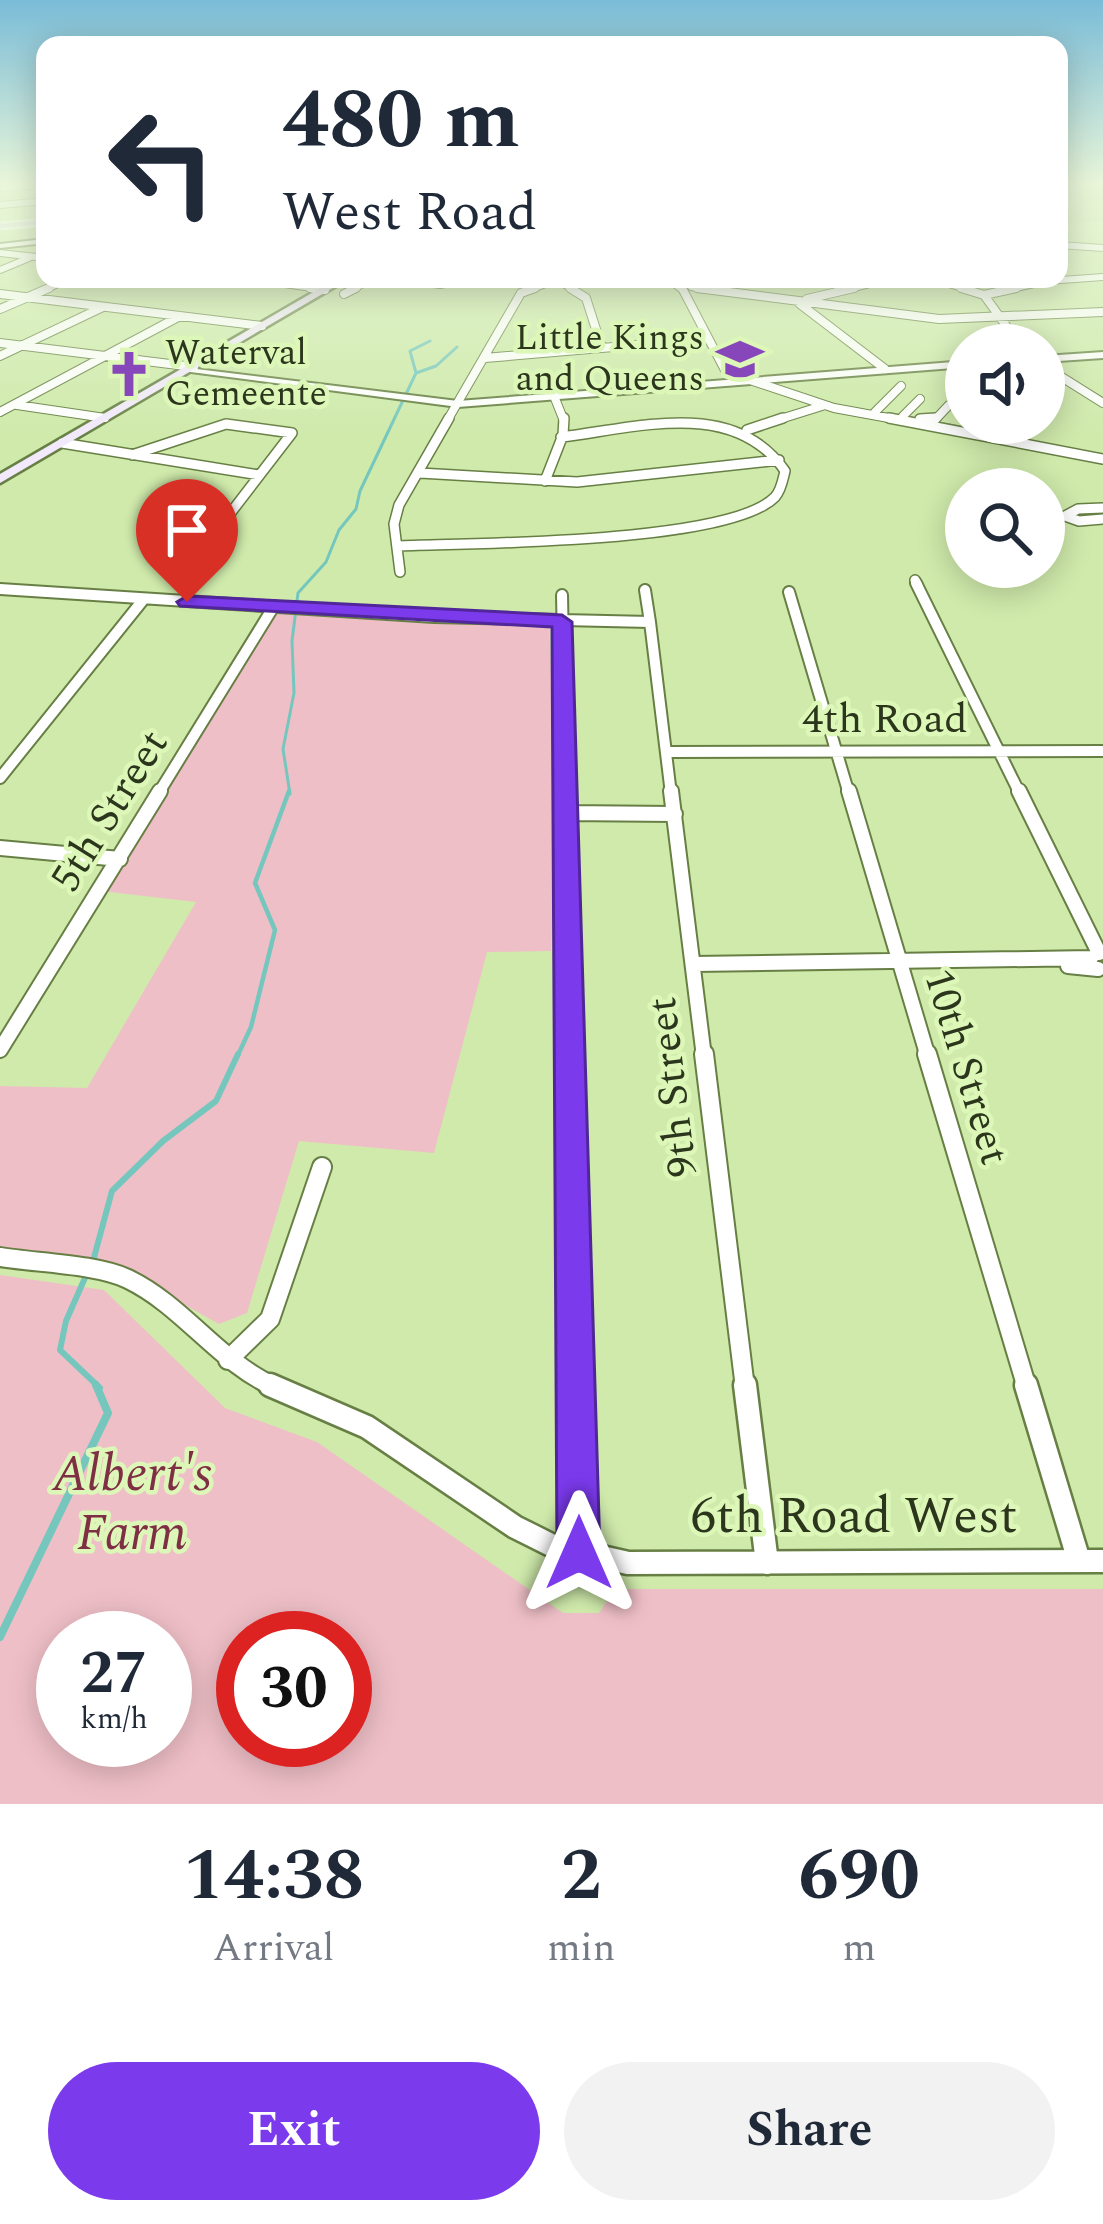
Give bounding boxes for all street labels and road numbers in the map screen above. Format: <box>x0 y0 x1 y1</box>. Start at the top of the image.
street label: 4th Road <box>802 688 968 751</box>
street label: 5th Street <box>35 718 185 904</box>
street label: 10th Street <box>906 961 1026 1173</box>
street label: 9th Street <box>631 993 715 1181</box>
street label: 6th Road West <box>691 1478 1017 1556</box>

